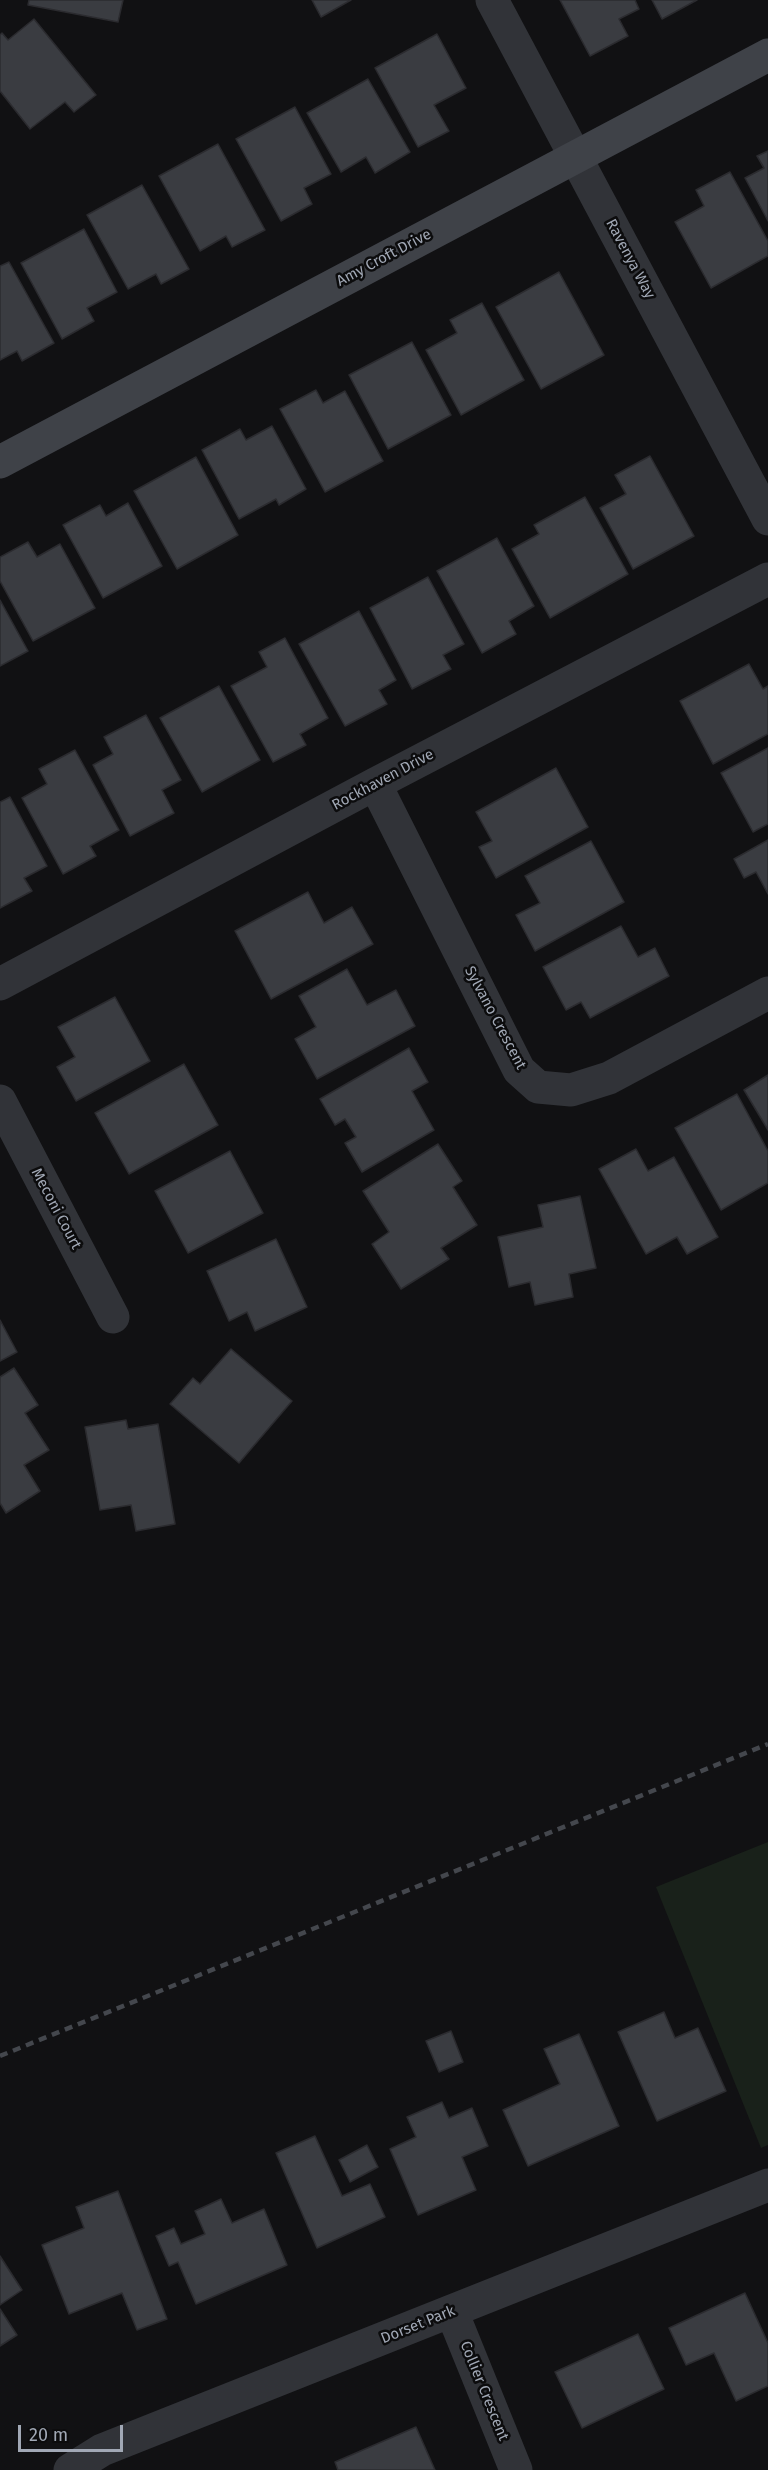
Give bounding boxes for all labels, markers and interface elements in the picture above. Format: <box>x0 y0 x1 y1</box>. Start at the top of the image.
street label: Ravenya Way <box>601 216 659 302</box>
street label: Amy Croft Drive <box>334 226 434 290</box>
street label: Rockhaven Drive <box>329 746 437 814</box>
street label: Sylvano Crescent <box>460 963 530 1073</box>
street label: Meconi Court <box>27 1165 85 1253</box>
street label: Dorset Park <box>378 2302 458 2348</box>
street label: Collier Crescent <box>456 2339 512 2443</box>
scale bar <box>21 2413 126 2451</box>
text: 20 m <box>29 2424 68 2446</box>

